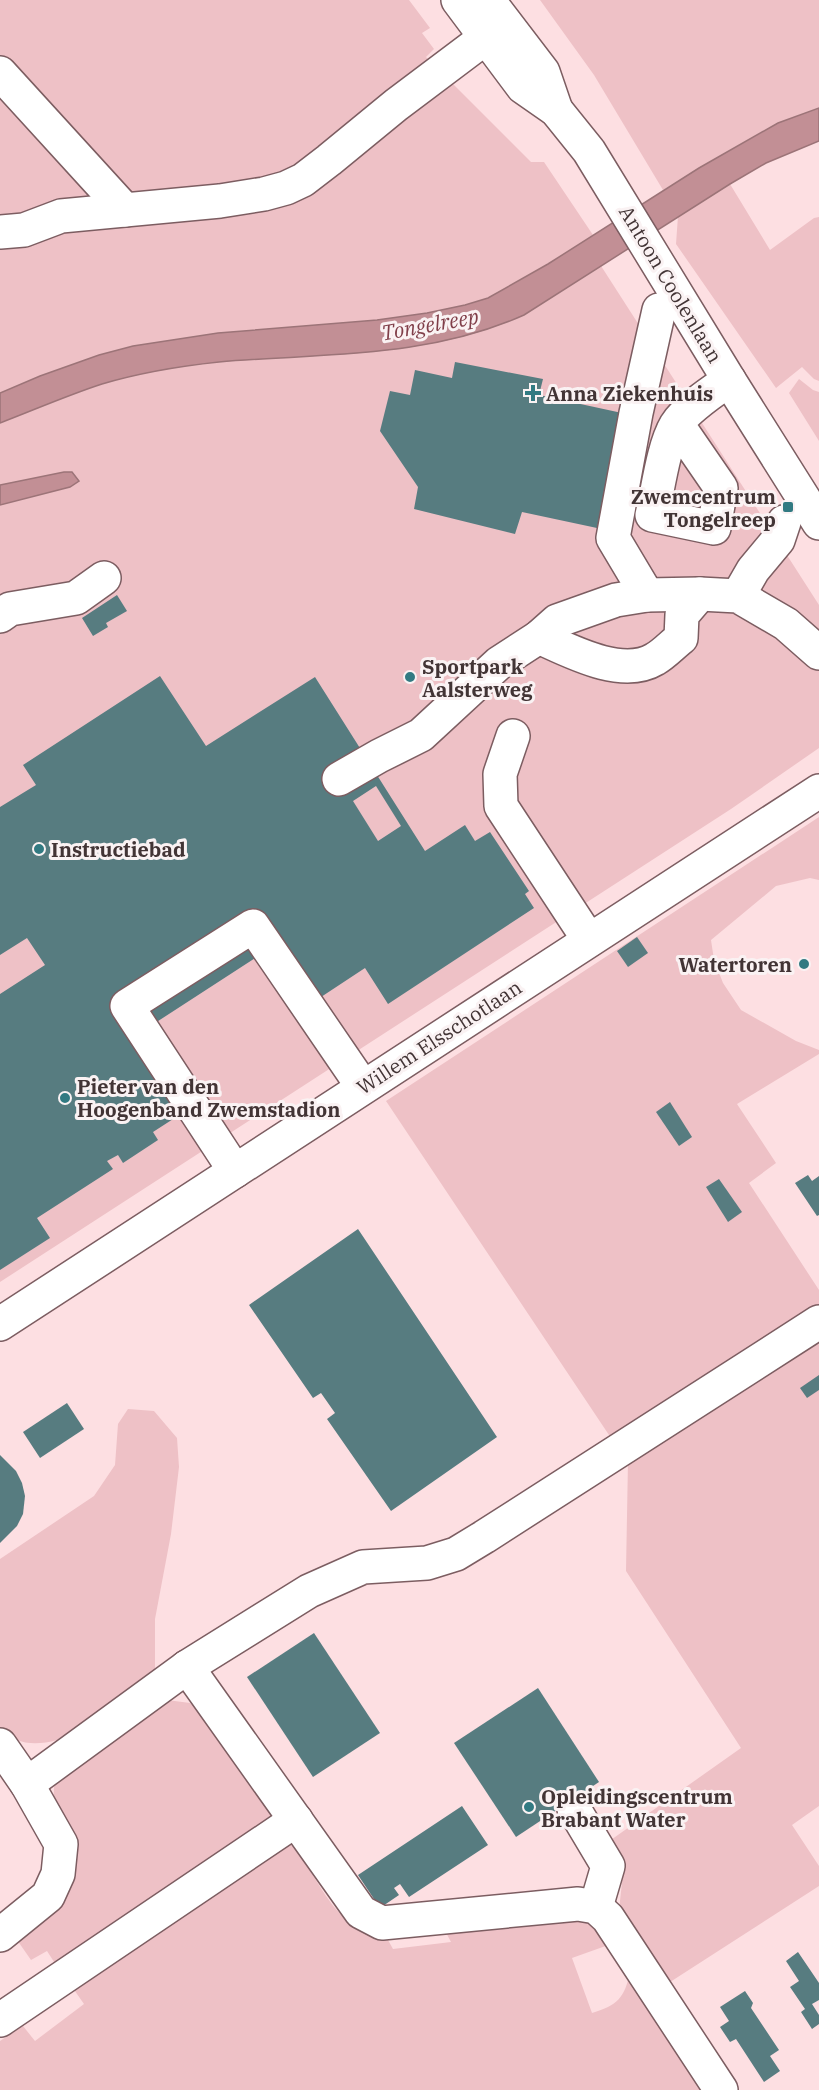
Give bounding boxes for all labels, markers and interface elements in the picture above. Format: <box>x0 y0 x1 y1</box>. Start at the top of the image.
street label: Antoon Coolenlaan <box>613 200 729 368</box>
water label: Tongelreep <box>379 302 481 346</box>
place label: Anna Ziekenhuis <box>546 380 713 407</box>
marker: Anna Ziekenhuis <box>524 384 542 402</box>
place label: Zwemcentrum Tongelreep <box>631 483 776 533</box>
marker: Zwemcentrum Tongelreep <box>781 500 795 514</box>
place label: Sportpark Aalsterweg <box>422 653 533 703</box>
marker: Sportpark Aalsterweg <box>403 670 417 684</box>
place label: Instructiebad <box>51 836 186 863</box>
marker: Instructiebad <box>32 842 46 856</box>
place label: Watertoren <box>678 951 792 978</box>
marker: Watertoren <box>797 957 811 971</box>
street label: Willem Elsschotlaan <box>351 973 527 1101</box>
place label: Pieter van den Hoogenband Zwemstadion <box>77 1073 340 1123</box>
marker: Pieter van den Hoogenband Zwemstadion <box>58 1091 72 1105</box>
place label: Opleidingscentrum Brabant Water <box>541 1783 733 1833</box>
marker: Opleidingscentrum Brabant Water <box>522 1800 536 1814</box>

